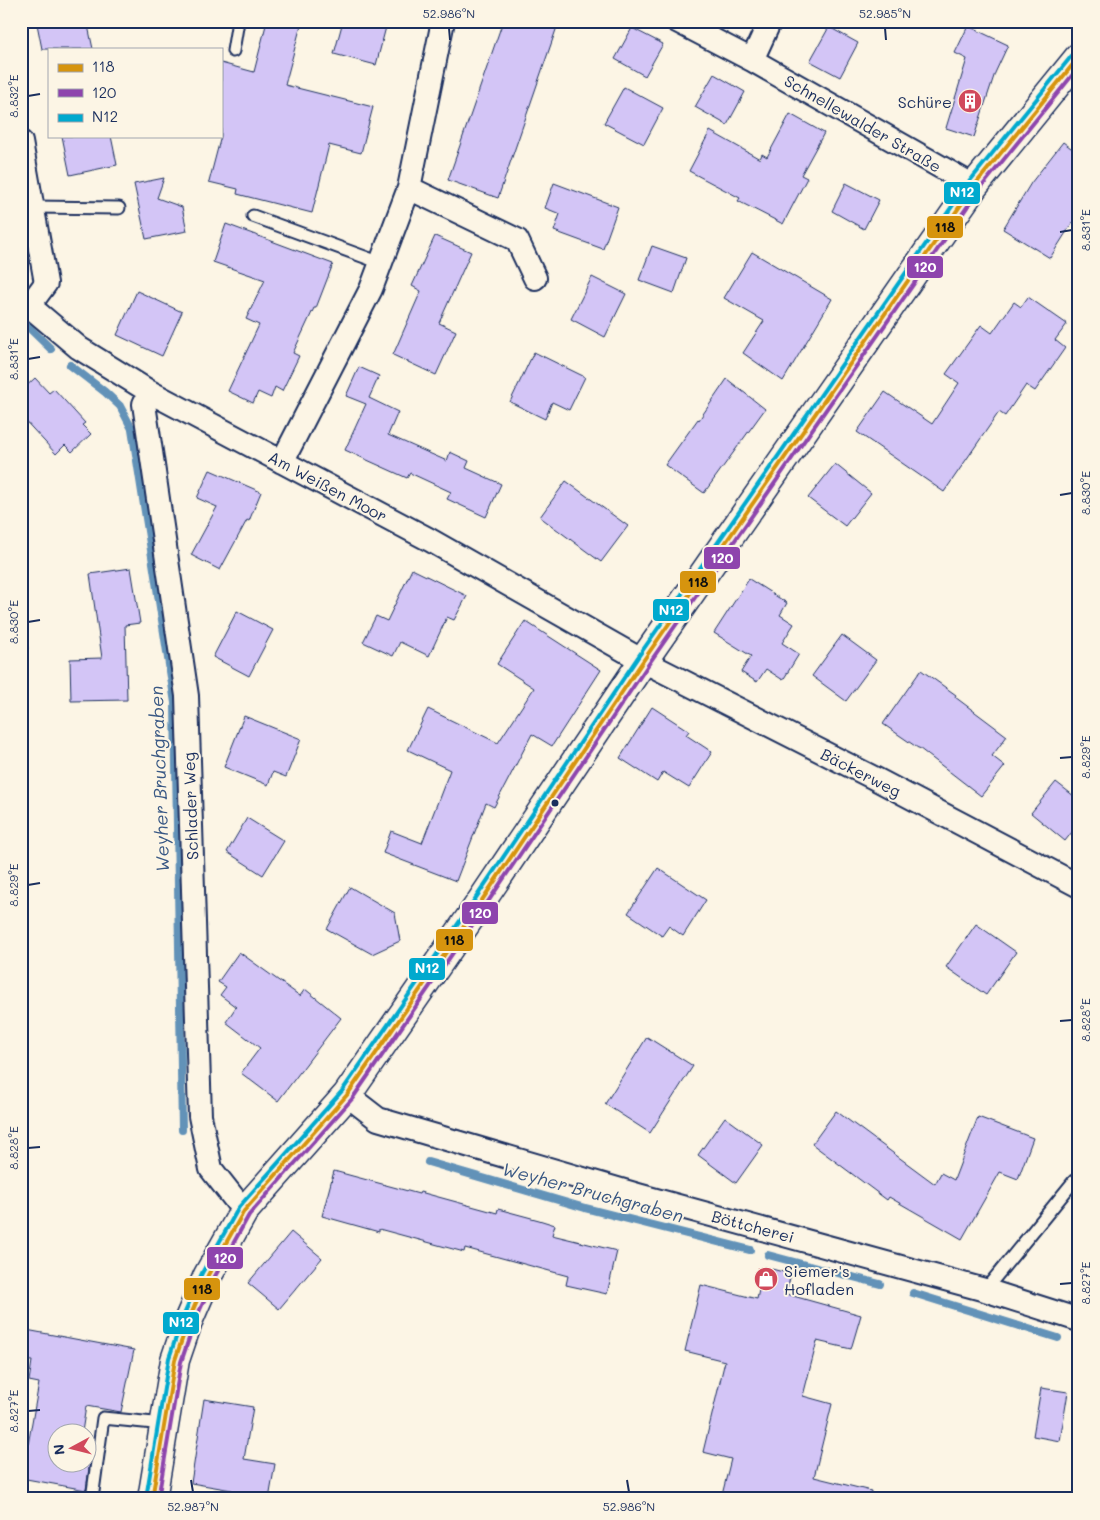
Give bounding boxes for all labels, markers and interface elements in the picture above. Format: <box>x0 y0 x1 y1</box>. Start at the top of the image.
text: 52.986°N <box>423 5 475 21</box>
text: 52.985°N <box>859 5 911 21</box>
legend <box>48 48 222 138</box>
text: 118 <box>92 56 115 76</box>
street label: Schnellewalder Straße <box>781 69 945 177</box>
text: 8.832°E <box>5 74 21 118</box>
text: 120 <box>92 82 116 102</box>
building icon: Schüre <box>957 88 983 114</box>
place label: Schüre <box>898 91 952 112</box>
text: N12 <box>92 106 118 126</box>
line badge: N12 <box>943 181 981 205</box>
text: N12 <box>950 182 974 201</box>
text: 8.831°E <box>1077 209 1093 251</box>
line badge: 118 <box>926 215 964 239</box>
text: 118 <box>934 217 956 236</box>
line badge: 120 <box>906 255 944 279</box>
text: 120 <box>913 257 937 276</box>
text: 8.831°E <box>5 338 21 380</box>
street label: Am Weißen Moor <box>265 446 391 526</box>
text: 8.830°E <box>1077 471 1093 515</box>
line badge: 120 <box>703 546 741 570</box>
text: 120 <box>710 548 734 567</box>
line badge: 118 <box>679 570 717 594</box>
text: 118 <box>687 572 709 591</box>
line badge: N12 <box>652 598 690 622</box>
text: 8.830°E <box>5 600 21 644</box>
text: N12 <box>659 600 683 619</box>
water label: Weyher Bruchgraben <box>144 685 174 873</box>
text: 8.829°E <box>1077 735 1093 779</box>
street label: Bäckerweg <box>817 743 905 801</box>
street label: Schlader Weg <box>178 752 202 860</box>
unlabelled marker <box>550 798 560 808</box>
text: 8.829°E <box>5 863 21 907</box>
line badge: 120 <box>461 901 499 925</box>
text: 120 <box>468 903 492 922</box>
line badge: 118 <box>435 928 474 952</box>
text: 118 <box>443 930 465 949</box>
line badge: N12 <box>408 957 446 981</box>
text: N12 <box>415 958 439 977</box>
text: 8.828°E <box>1077 998 1093 1042</box>
text: 8.828°E <box>5 1126 21 1170</box>
water label: Weyher Bruchgraben <box>500 1156 686 1228</box>
street label: Böttcherei <box>709 1205 797 1247</box>
line badge: 120 <box>206 1246 244 1270</box>
text: 120 <box>213 1248 237 1267</box>
place label: Siemer's Hofladen <box>784 1260 854 1299</box>
text: 8.827°E <box>1077 1261 1093 1304</box>
shop icon: Siemer's Hofladen <box>753 1266 779 1292</box>
line badge: 118 <box>183 1277 221 1301</box>
text: 118 <box>191 1279 213 1298</box>
line badge: N12 <box>162 1311 200 1335</box>
text: N12 <box>169 1312 193 1331</box>
text: 8.827°E <box>5 1389 21 1432</box>
north arrow <box>48 1422 98 1472</box>
text: N <box>49 1443 69 1456</box>
text: 52.987°N <box>167 1498 219 1514</box>
text: 52.986°N <box>603 1498 655 1514</box>

